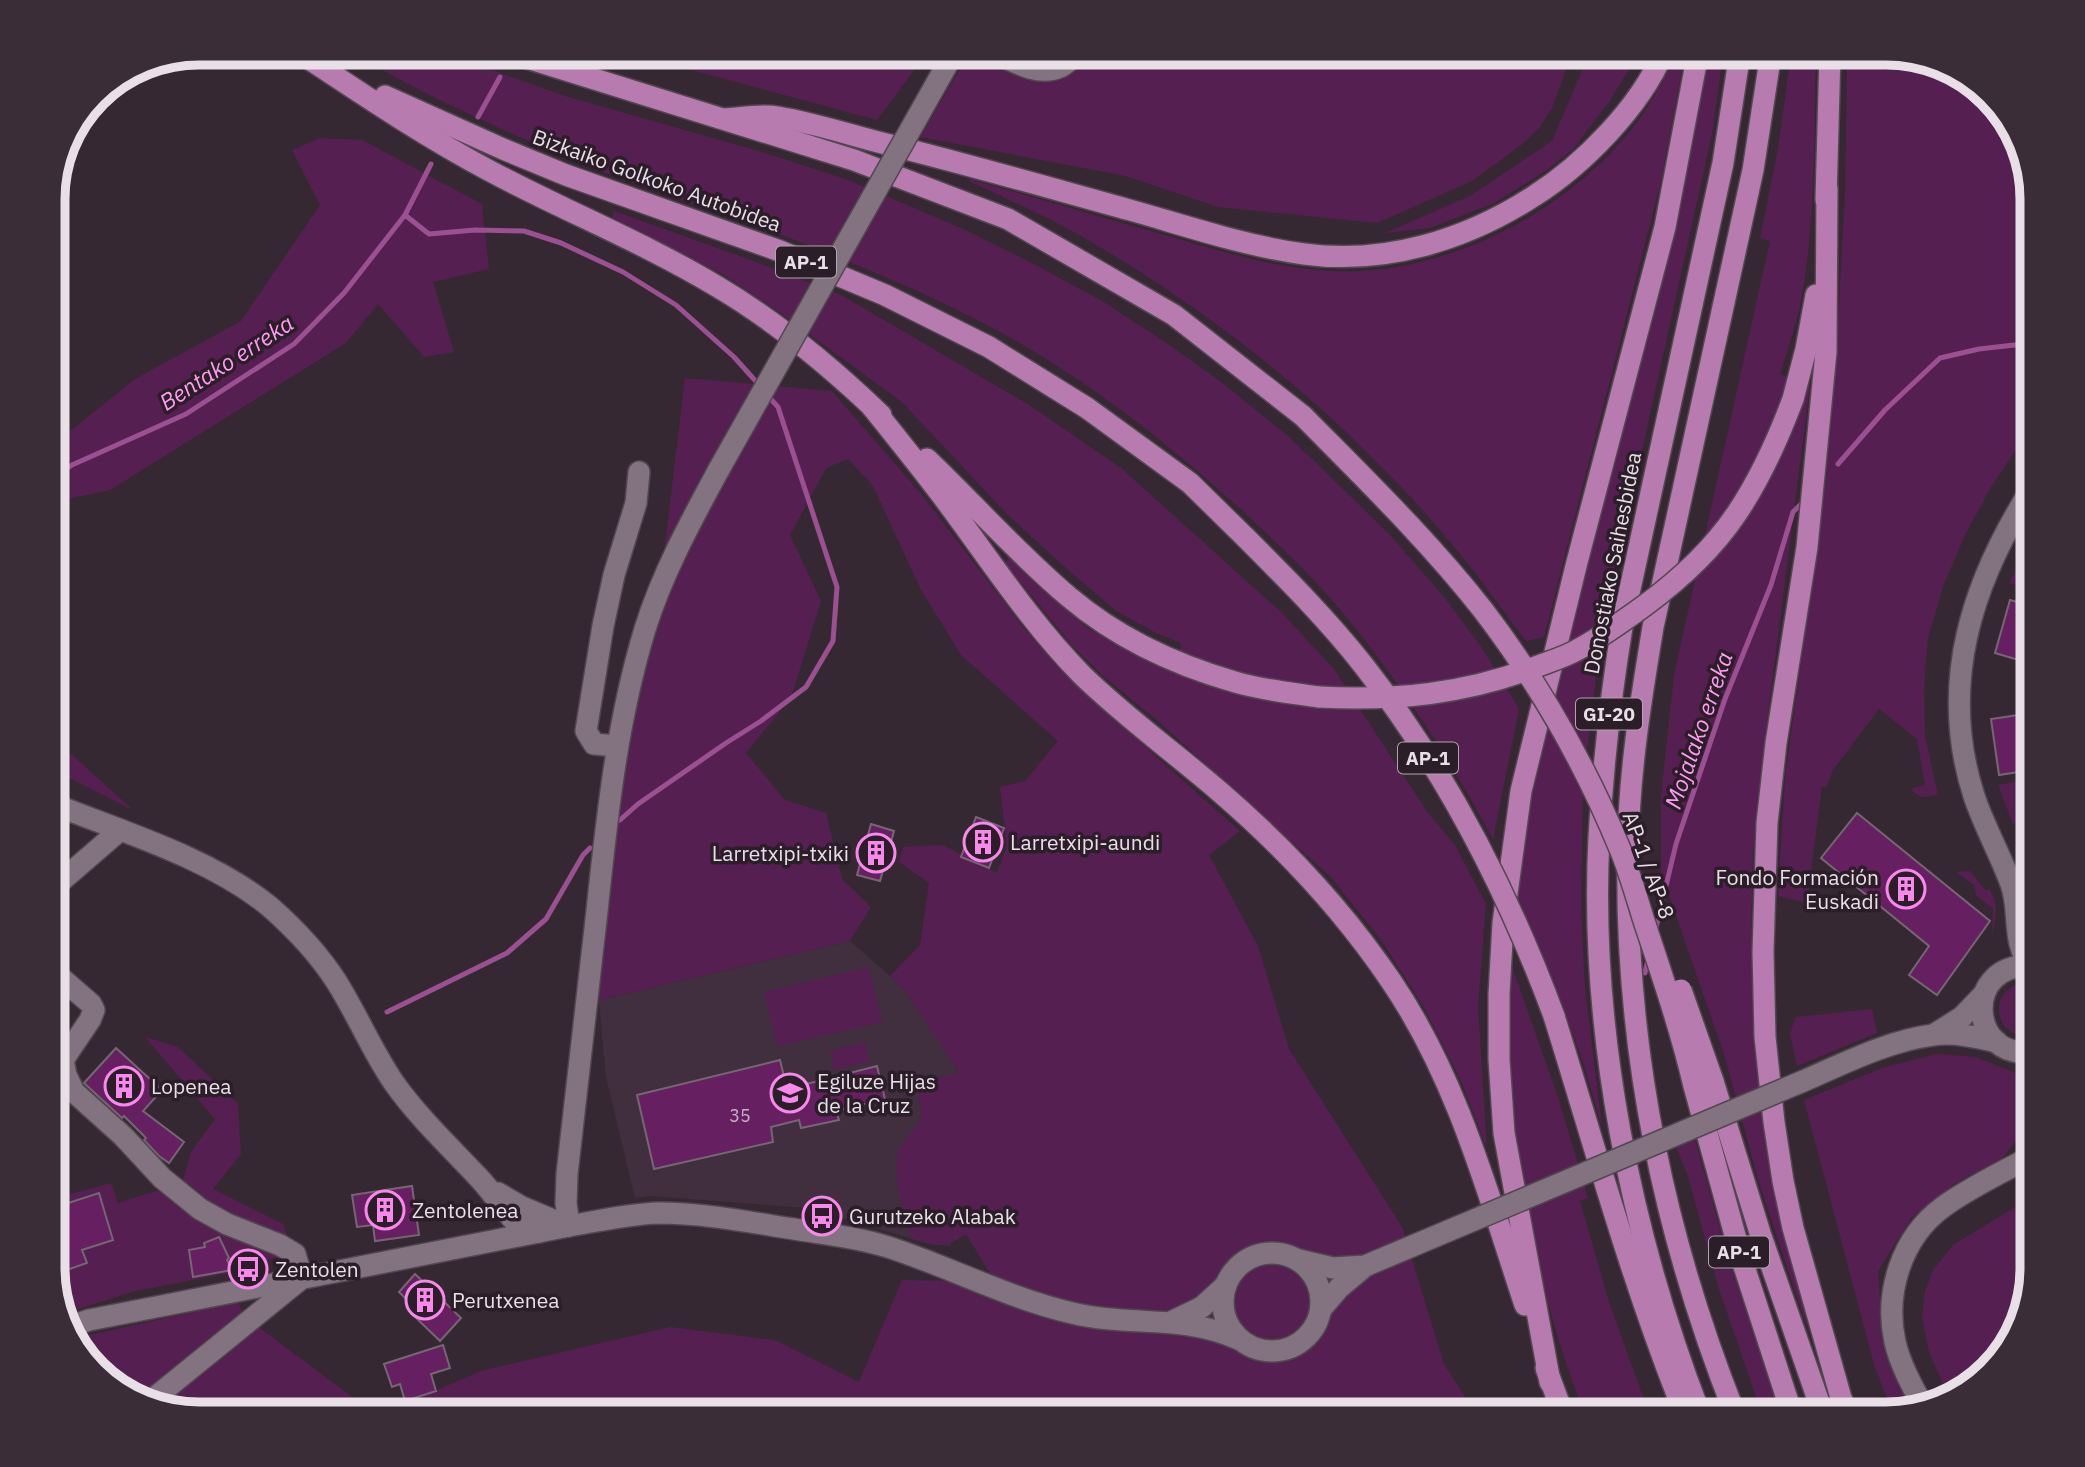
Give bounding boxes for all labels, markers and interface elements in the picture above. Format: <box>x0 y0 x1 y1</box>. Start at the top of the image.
street label: Bizkaiko Golkoko Autobidea <box>529 122 785 238</box>
road number: AP-1 <box>776 246 836 278</box>
water label: Bentako erreka <box>153 307 299 417</box>
street label: Donostiako Saihesbidea <box>1577 450 1647 676</box>
water label: Mojalako erreka <box>1657 648 1739 812</box>
road number: GI-20 <box>1576 698 1642 730</box>
road number: AP-1 <box>1398 743 1458 774</box>
street label: AP-1 / AP-8 <box>1617 807 1681 923</box>
building icon: Larretxipi-aundi <box>962 821 1004 863</box>
place label: Larretxipi-aundi <box>1010 828 1160 856</box>
building icon: Larretxipi-txiki <box>855 832 897 874</box>
place label: Larretxipi-txiki <box>712 839 849 867</box>
place label: Fondo Formación Euskadi <box>1715 863 1879 915</box>
building icon: Fondo Formación Euskadi <box>1885 868 1927 910</box>
building icon: Lopenea <box>103 1065 145 1107</box>
place label: Egiluze Hijas de la Cruz <box>817 1067 936 1119</box>
place label: Lopenea <box>151 1072 231 1100</box>
school or university icon: Egiluze Hijas de la Cruz <box>769 1072 811 1114</box>
house number: 35 <box>729 1104 751 1127</box>
building icon: Zentolenea <box>364 1189 406 1231</box>
bus stop icon: Gurutzeko Alabak <box>801 1195 843 1237</box>
place label: Zentolenea <box>412 1196 519 1224</box>
place label: Gurutzeko Alabak <box>849 1202 1016 1230</box>
road number: AP-1 <box>1709 1236 1769 1268</box>
bus stop icon: Zentolen <box>227 1248 269 1290</box>
place label: Zentolen <box>275 1255 359 1283</box>
building icon: Perutxenea <box>404 1279 446 1321</box>
place label: Perutxenea <box>452 1286 559 1314</box>

